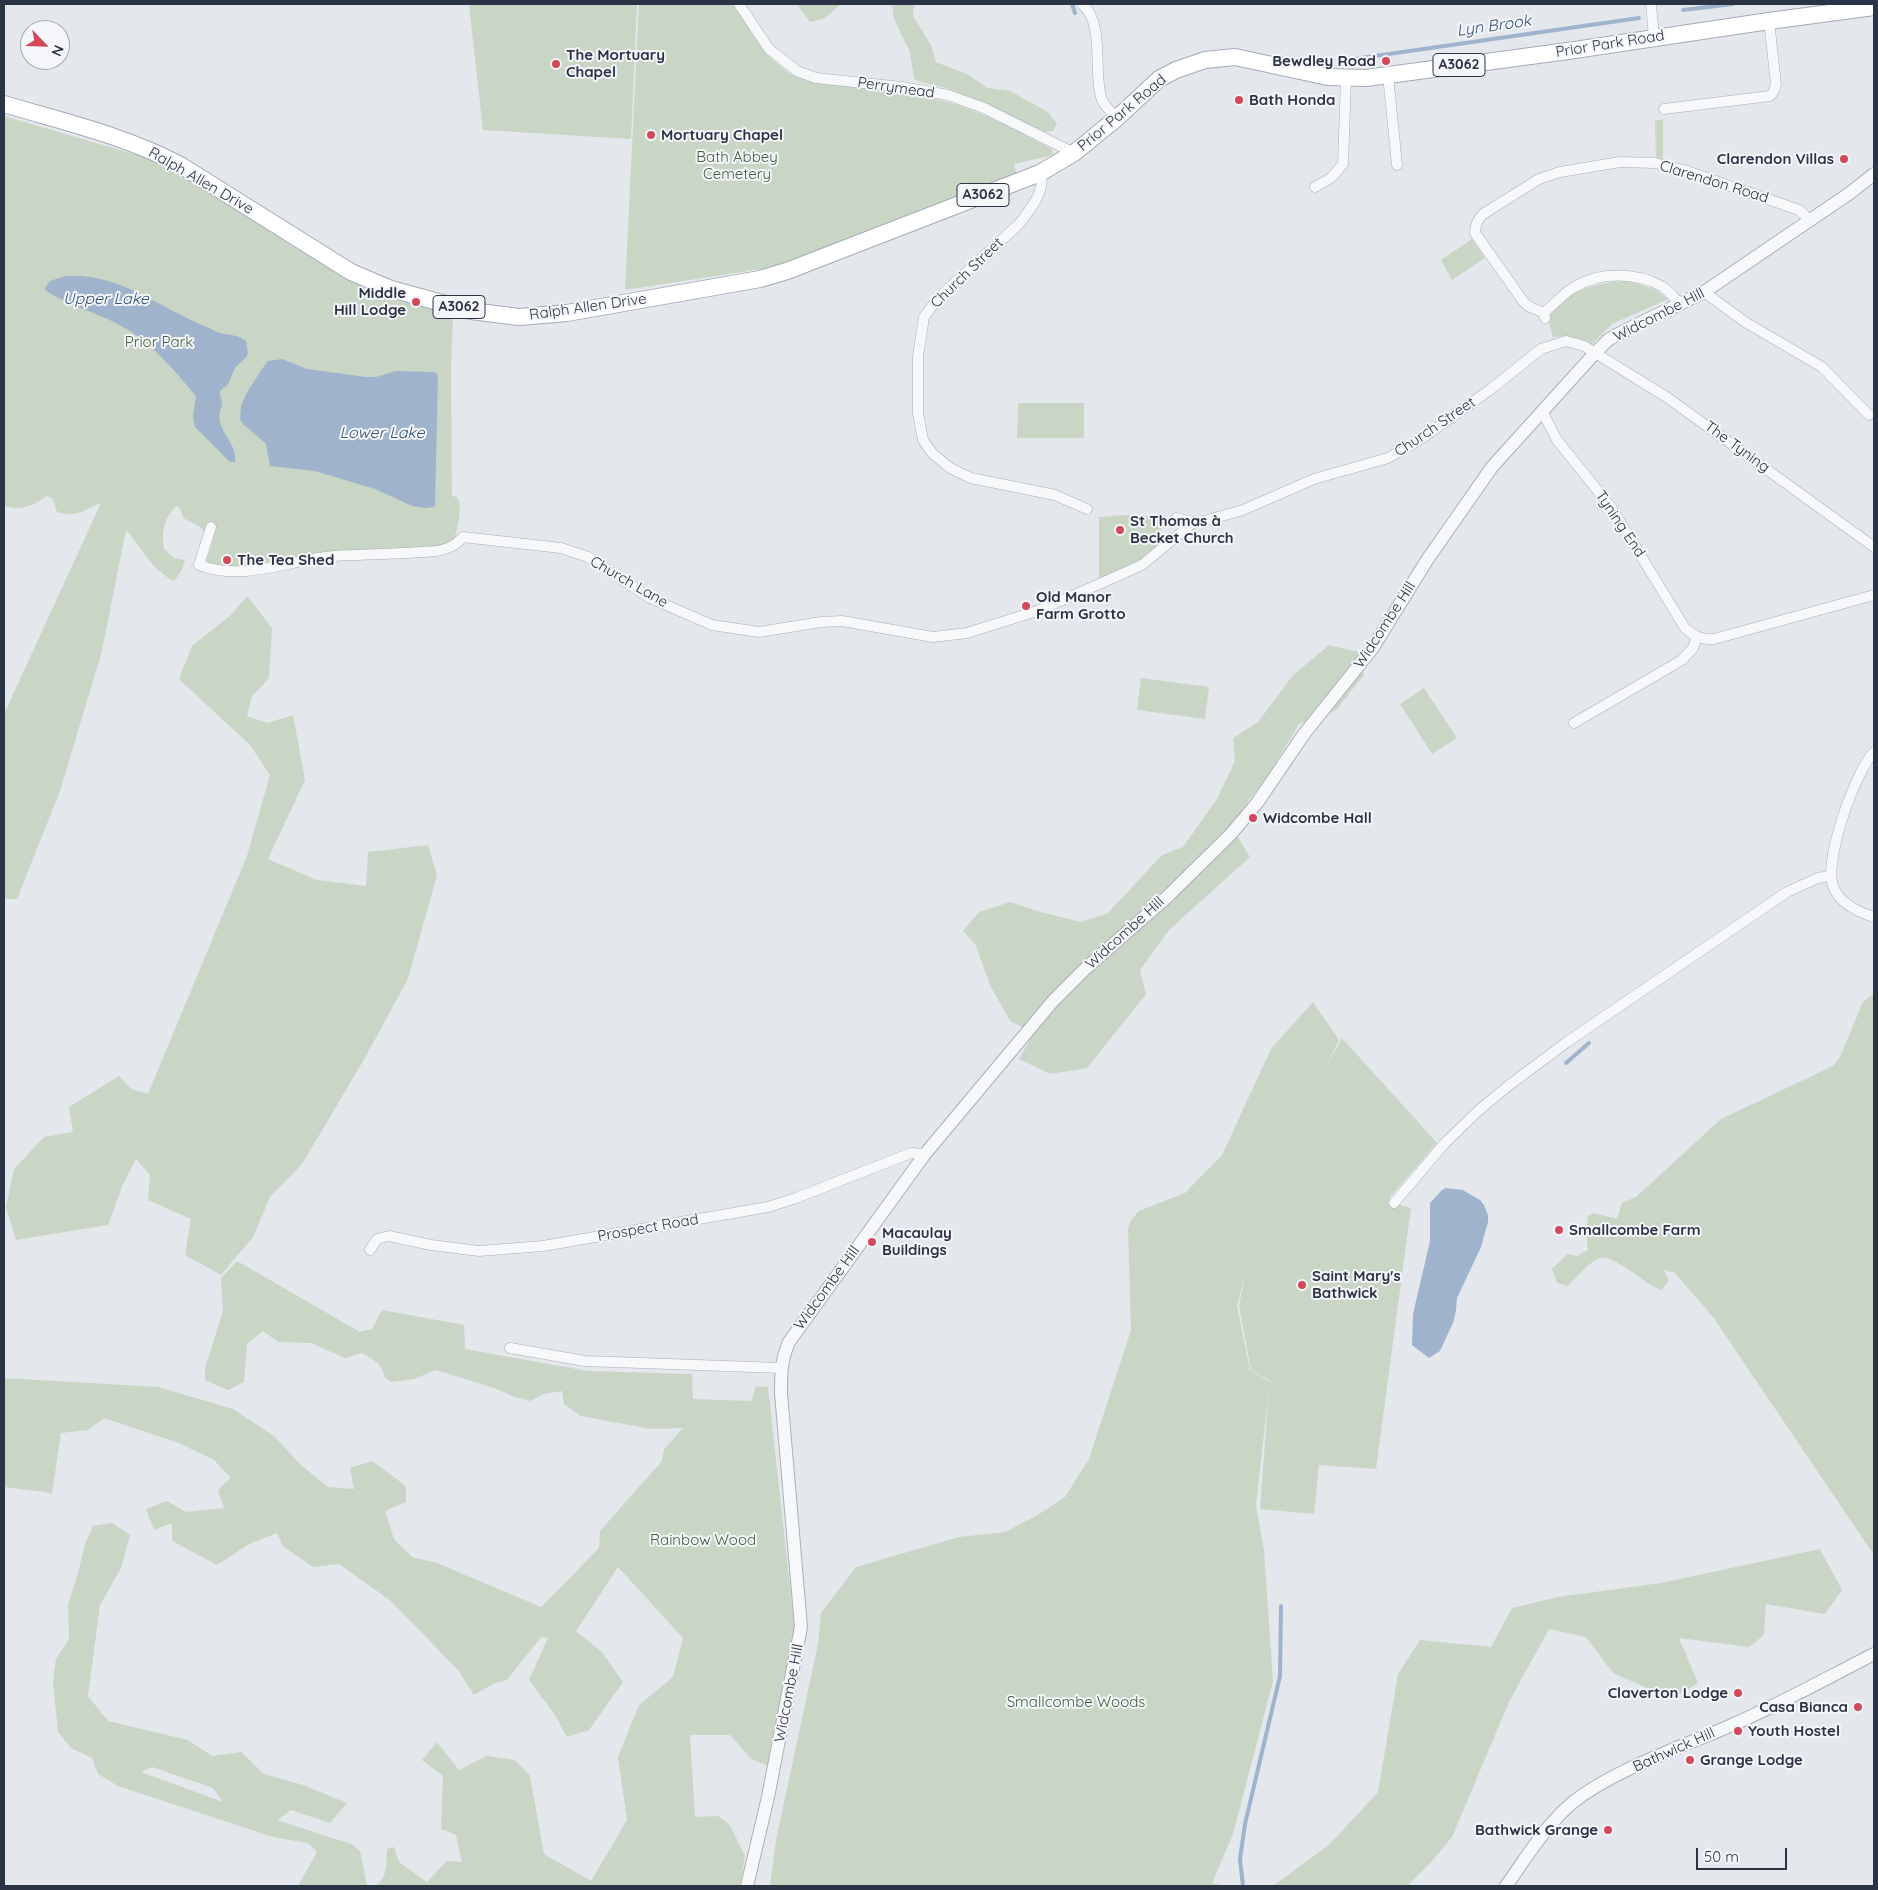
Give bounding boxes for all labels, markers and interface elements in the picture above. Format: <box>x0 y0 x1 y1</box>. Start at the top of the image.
water label: Lyn Brook <box>1456 11 1532 41</box>
north arrow <box>20 20 70 70</box>
street label: Prior Park Road <box>1554 27 1666 61</box>
text: N <box>47 42 68 59</box>
place label: The Mortuary Chapel <box>566 46 665 81</box>
place label: Bewdley Road <box>1272 52 1376 70</box>
road number: A3062 <box>1433 54 1485 76</box>
marker: Bewdley Road <box>1380 55 1392 67</box>
marker: The Mortuary Chapel <box>550 58 562 70</box>
street label: Prior Park Road <box>1074 71 1170 155</box>
street label: Perrymead <box>856 74 936 102</box>
place label: Bath Honda <box>1249 91 1335 109</box>
marker: Bath Honda <box>1233 94 1245 106</box>
place label: Mortuary Chapel <box>661 126 783 144</box>
marker: Mortuary Chapel <box>645 129 657 141</box>
street label: Ralph Allen Drive <box>145 144 257 218</box>
park label: Bath Abbey Cemetery <box>696 148 778 183</box>
place label: Clarendon Villas <box>1717 150 1834 168</box>
marker: Clarendon Villas <box>1838 153 1850 165</box>
street label: Clarendon Road <box>1657 157 1771 207</box>
road number: A3062 <box>957 184 1009 206</box>
street label: Church Street <box>927 234 1007 312</box>
place label: Middle Hill Lodge <box>334 284 406 319</box>
street label: Widcombe Hill <box>1610 284 1708 346</box>
water label: Upper Lake <box>63 289 149 309</box>
street label: Ralph Allen Drive <box>528 290 648 324</box>
marker: Middle Hill Lodge <box>410 296 422 308</box>
road number: A3062 <box>433 296 485 318</box>
park label: Prior Park <box>125 333 193 351</box>
street label: Church Street <box>1391 393 1479 461</box>
street label: The Tyning <box>1701 417 1773 477</box>
water label: Lower Lake <box>339 423 425 443</box>
street label: Tyning End <box>1591 487 1649 561</box>
place label: St Thomas à Becket Church <box>1130 512 1234 547</box>
marker: St Thomas à Becket Church <box>1114 524 1126 536</box>
place label: The Tea Shed <box>237 551 334 569</box>
street label: Church Lane <box>587 552 671 612</box>
marker: The Tea Shed <box>221 554 233 566</box>
street label: Widcombe Hill <box>1350 578 1420 672</box>
place label: Old Manor Farm Grotto <box>1036 588 1126 623</box>
marker: Old Manor Farm Grotto <box>1020 600 1032 612</box>
place label: Widcombe Hall <box>1263 809 1372 827</box>
marker: Widcombe Hall <box>1247 812 1259 824</box>
street label: Widcombe Hill <box>1082 893 1168 973</box>
street label: Prospect Road <box>596 1210 700 1246</box>
place label: Smallcombe Farm <box>1569 1221 1701 1239</box>
place label: Macaulay Buildings <box>882 1224 952 1259</box>
marker: Smallcombe Farm <box>1553 1224 1565 1236</box>
marker: Macaulay Buildings <box>866 1236 878 1248</box>
street label: Widcombe Hill <box>790 1242 864 1334</box>
place label: Saint Mary's Bathwick <box>1312 1267 1401 1302</box>
marker: Saint Mary's Bathwick <box>1296 1279 1308 1291</box>
park label: Rainbow Wood <box>650 1531 756 1549</box>
street label: Widcombe Hill <box>771 1642 807 1744</box>
place label: Claverton Lodge <box>1608 1684 1728 1702</box>
marker: Claverton Lodge <box>1732 1687 1744 1699</box>
park label: Smallcombe Woods <box>1007 1693 1145 1711</box>
place label: Casa Bianca <box>1759 1698 1848 1716</box>
marker: Casa Bianca <box>1852 1701 1864 1713</box>
place label: Youth Hostel <box>1748 1722 1840 1740</box>
street label: Bathwick Hill <box>1630 1724 1718 1776</box>
marker: Youth Hostel <box>1732 1725 1744 1737</box>
place label: Grange Lodge <box>1700 1751 1803 1769</box>
marker: Grange Lodge <box>1684 1754 1696 1766</box>
place label: Bathwick Grange <box>1475 1821 1598 1839</box>
marker: Bathwick Grange <box>1602 1824 1614 1836</box>
scale bar <box>1698 1838 1789 1870</box>
text: 50 m <box>1704 1847 1739 1866</box>

